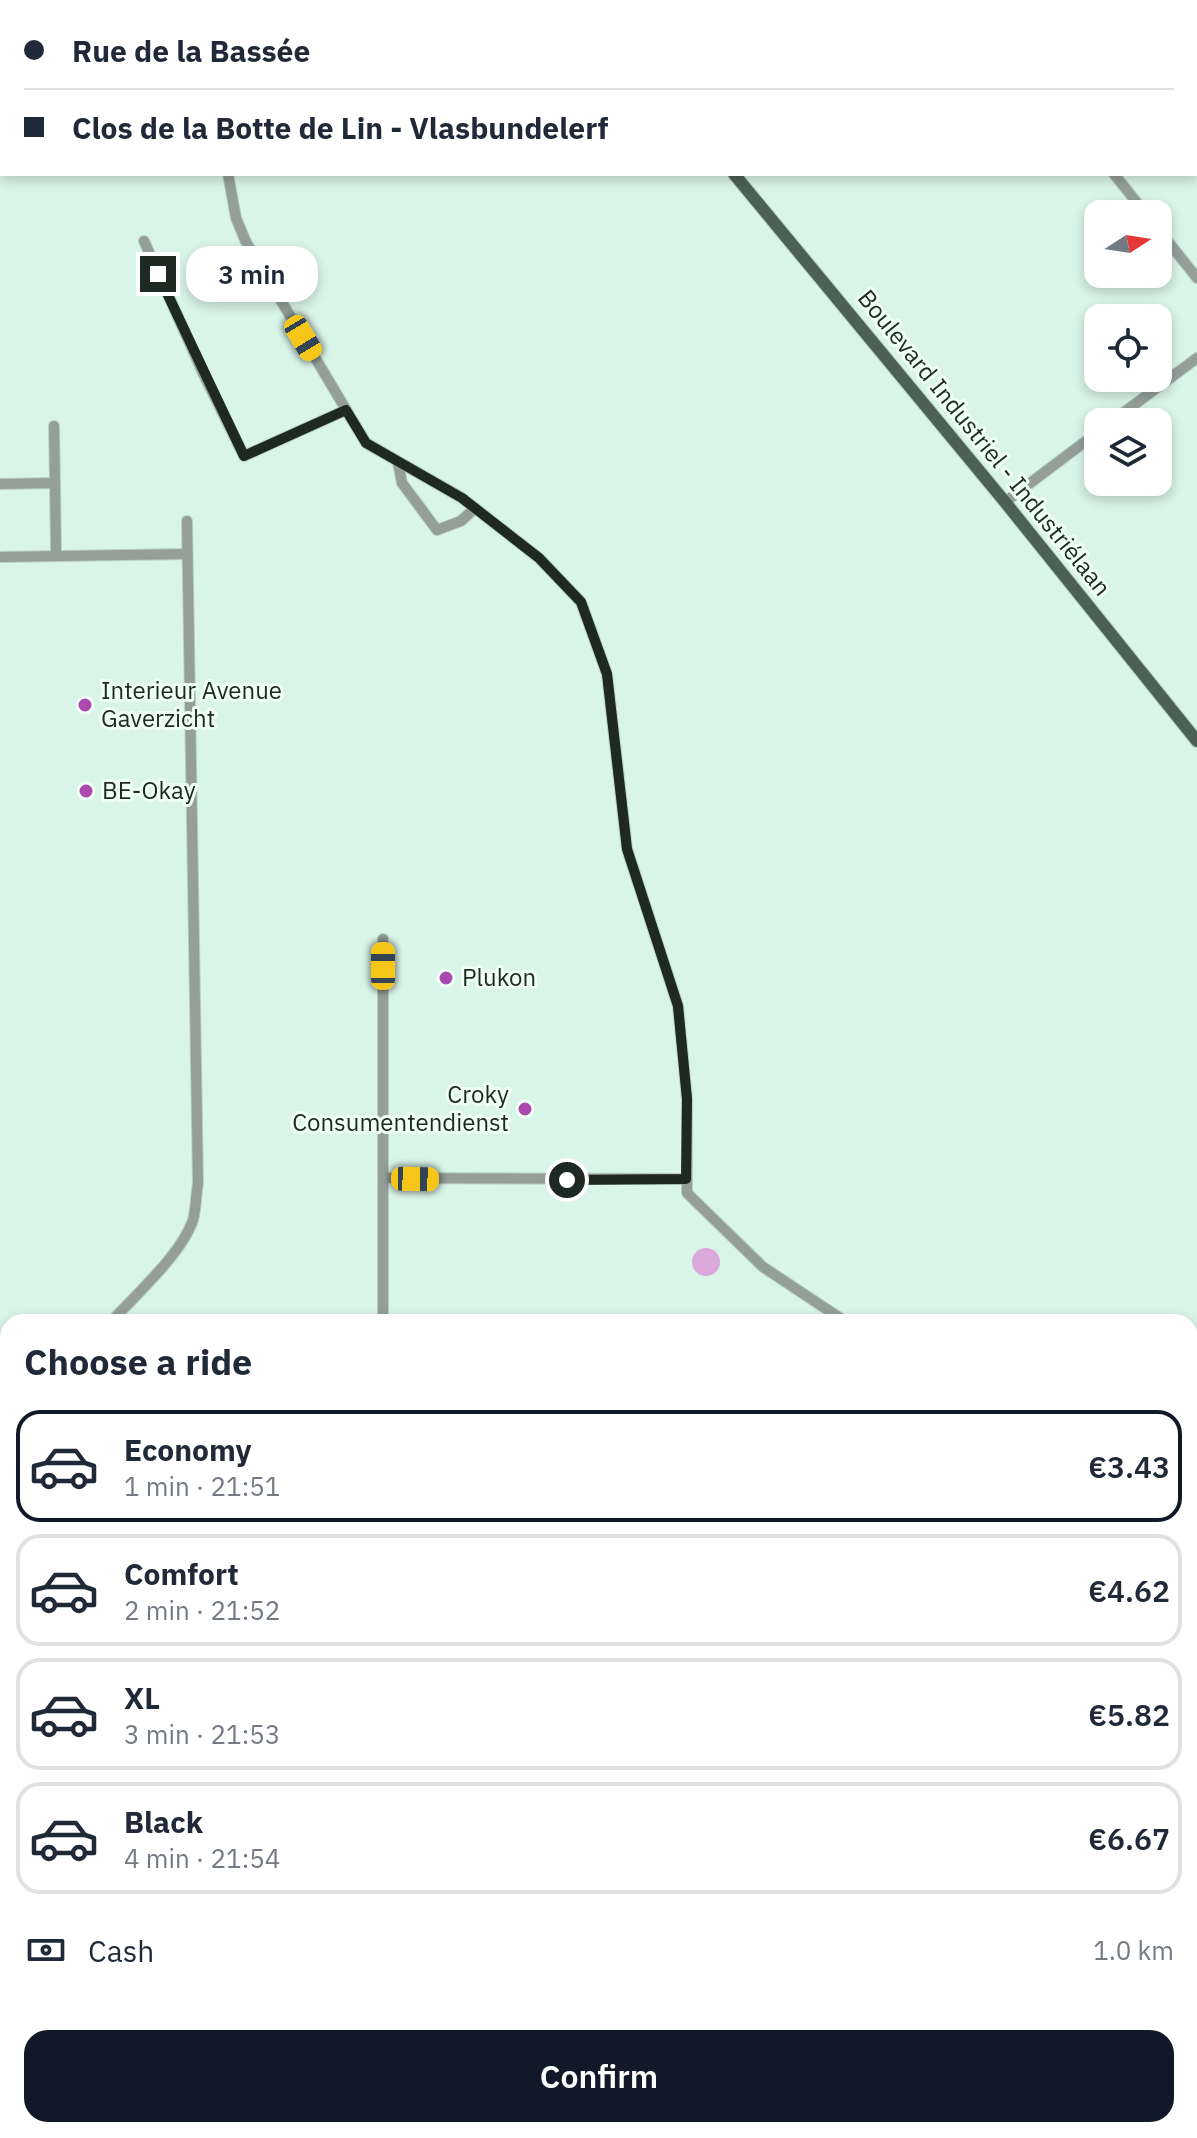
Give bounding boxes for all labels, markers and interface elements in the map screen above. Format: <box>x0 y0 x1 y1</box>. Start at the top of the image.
text: Rue de la Bassée <box>72 31 310 70</box>
text: Clos de la Botte de Lin - Vlasbundelerf <box>72 108 608 147</box>
north arrow <box>1084 200 1172 288</box>
map controls <box>1084 200 1172 496</box>
callout: 3 min <box>186 246 318 302</box>
route end <box>140 256 176 292</box>
text: 3 min <box>218 257 286 291</box>
street label: Boulevard Industriel - Industriélaan <box>851 282 1119 602</box>
button: locate <box>1084 304 1172 392</box>
car <box>280 311 326 365</box>
button: layers <box>1084 408 1172 496</box>
place label: Interieur Avenue Gaverzicht <box>101 674 282 734</box>
marker: Interieur Avenue Gaverzicht <box>76 696 94 714</box>
place label: BE-Okay <box>102 774 196 806</box>
marker: BE-Okay <box>77 782 95 800</box>
car <box>371 942 395 990</box>
place label: Plukon <box>462 961 536 993</box>
marker: Plukon <box>437 969 455 987</box>
place label: Croky Consumentendienst <box>292 1078 509 1138</box>
marker: Croky Consumentendienst <box>516 1100 534 1118</box>
route start <box>549 1162 585 1198</box>
car <box>391 1167 439 1191</box>
text: Choose a ride <box>24 1338 252 1385</box>
icon: car <box>28 1430 100 1502</box>
text: Economy <box>124 1430 252 1469</box>
text: €3.43 <box>1088 1447 1170 1486</box>
text: 1 min · 21:51 <box>124 1469 280 1503</box>
icon: car <box>28 1554 100 1626</box>
text: Comfort <box>124 1554 239 1593</box>
text: €4.62 <box>1088 1571 1170 1610</box>
text: 2 min · 21:52 <box>124 1593 280 1627</box>
icon: car <box>28 1678 100 1750</box>
text: XL <box>124 1678 160 1717</box>
text: €5.82 <box>1088 1695 1170 1734</box>
text: 3 min · 21:53 <box>124 1717 280 1751</box>
icon: car <box>28 1802 100 1874</box>
text: Black <box>124 1802 203 1841</box>
text: €6.67 <box>1088 1819 1170 1858</box>
text: 4 min · 21:54 <box>124 1841 280 1875</box>
icon: cash <box>24 1928 68 1972</box>
text: Cash <box>88 1931 154 1970</box>
text: 1.0 km <box>1093 1933 1174 1967</box>
button: Confirm <box>24 2030 1174 2122</box>

